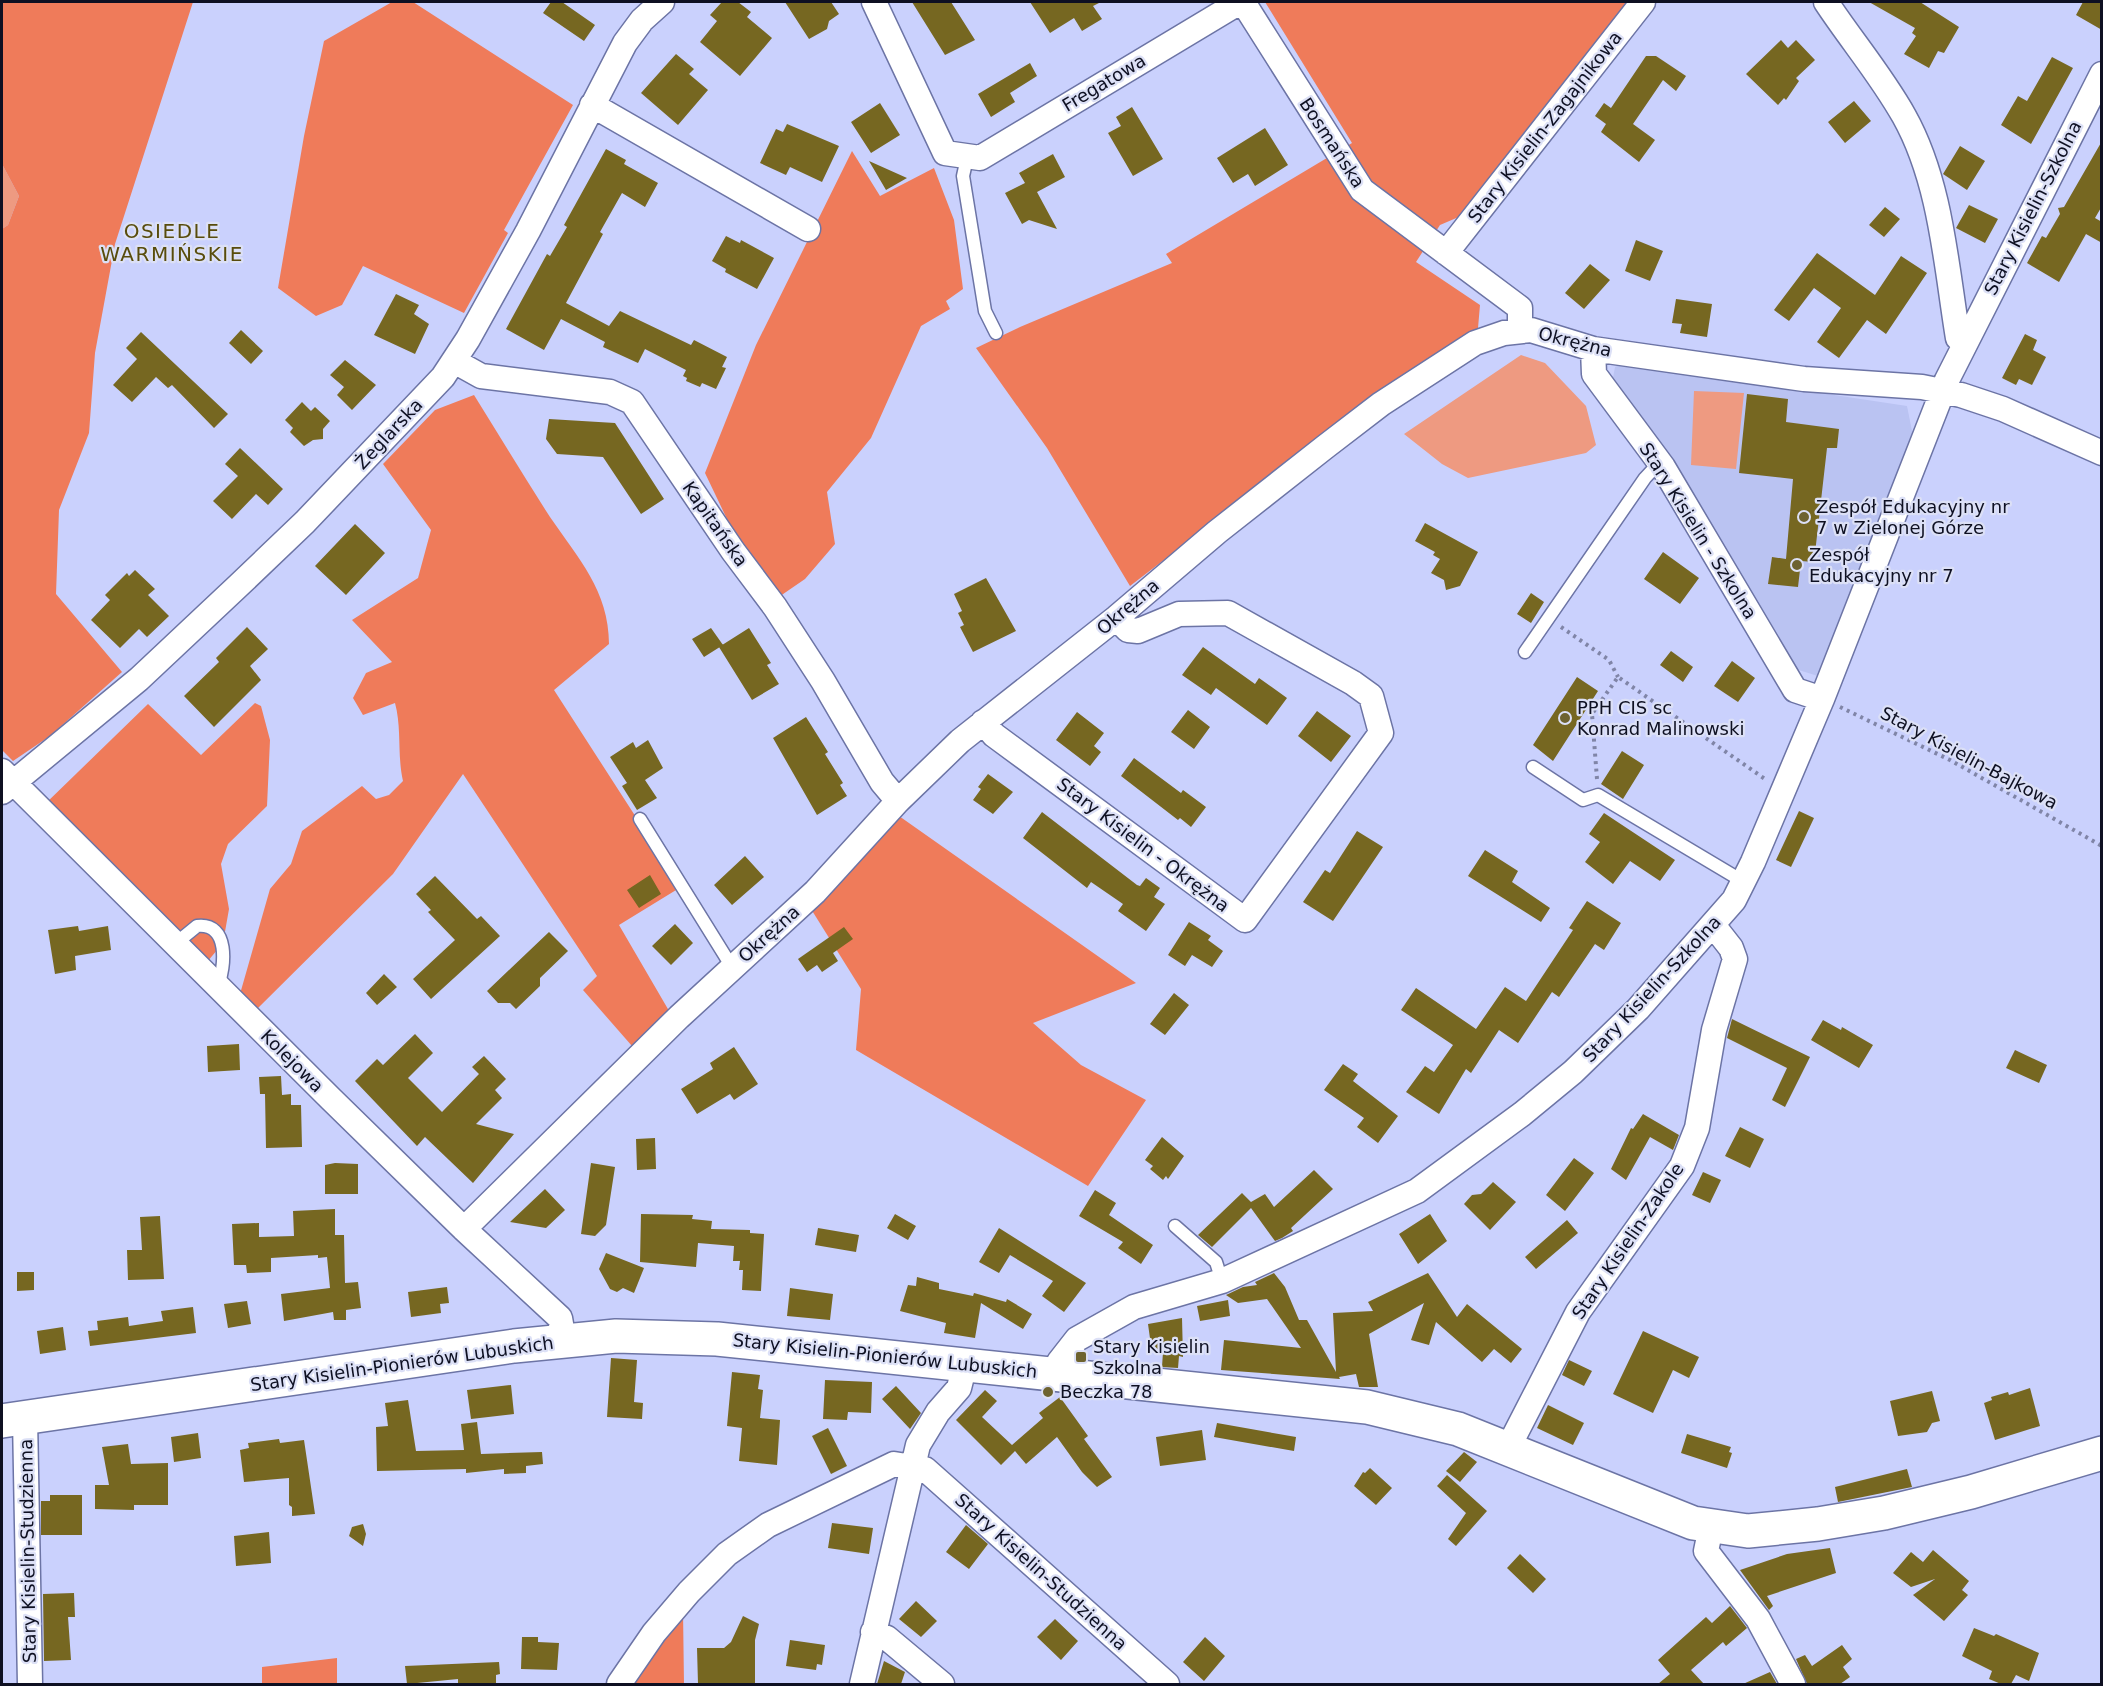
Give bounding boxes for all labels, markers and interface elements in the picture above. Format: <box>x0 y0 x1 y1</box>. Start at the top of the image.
street label: Stary Kisielin-Zagajnikowa <box>1463 27 1626 227</box>
street label: Fregatowa <box>1058 50 1149 116</box>
street label: Bosmańska <box>1296 94 1369 192</box>
street label: Stary Kisielin-Szkolna <box>1979 117 2086 298</box>
district label: OSIEDLE WARMIŃSKIE <box>100 219 244 266</box>
street label: Okrężna <box>1536 322 1614 361</box>
street label: Żeglarska <box>351 394 427 473</box>
street label: Stary Kisielin - Szkolna <box>1635 439 1761 623</box>
street label: Kapitańska <box>678 477 752 570</box>
place label: Zespół Edukacyjny nr 7 w Zielonej Górze <box>1816 496 2010 538</box>
marker: Zespół Edukacyjny nr 7 w Zielonej Górze <box>1797 510 1811 524</box>
place label: Zespół Edukacyjny nr 7 <box>1809 544 1954 586</box>
marker: Zespół Edukacyjny nr 7 <box>1790 558 1804 572</box>
street label: Okrężna <box>1092 574 1163 639</box>
place label: PPH CIS sc Konrad Malinowski <box>1577 697 1744 739</box>
street label: Stary Kisielin-Bajkowa <box>1877 702 2061 813</box>
marker: PPH CIS sc Konrad Malinowski <box>1558 711 1572 725</box>
street label: Stary Kisielin - Okrężna <box>1053 773 1233 916</box>
street label: Okrężna <box>734 901 804 967</box>
street label: Stary Kisielin-Szkolna <box>1578 911 1725 1066</box>
street label: Kolejowa <box>257 1025 328 1096</box>
street label: Stary Kisielin-Zakole <box>1568 1159 1688 1323</box>
street label: Stary Kisielin-Pionierów Lubuskich <box>732 1329 1038 1382</box>
street label: Stary Kisielin-Pionierów Lubuskich <box>249 1332 555 1395</box>
place label: Stary Kisielin Szkolna <box>1093 1336 1210 1378</box>
marker: Stary Kisielin Szkolna <box>1074 1350 1088 1364</box>
place label: Beczka 78 <box>1060 1381 1153 1402</box>
marker: Beczka 78 <box>1041 1385 1055 1399</box>
street label: Stary Kisielin-Studzienna <box>15 1439 40 1663</box>
street label: Stary Kisielin-Studzienna <box>951 1489 1132 1654</box>

